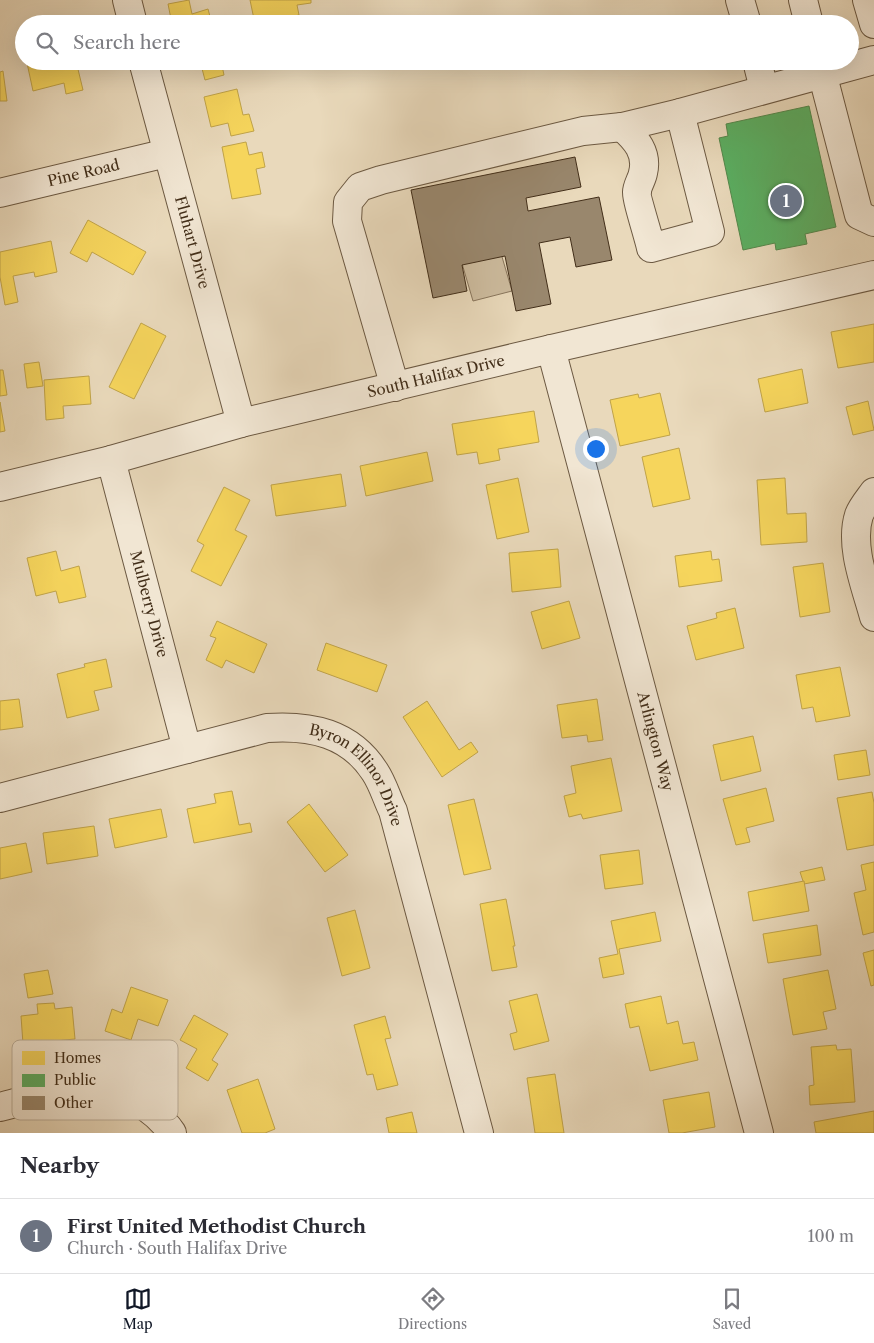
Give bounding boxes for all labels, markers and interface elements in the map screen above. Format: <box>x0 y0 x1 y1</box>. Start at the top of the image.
search box <box>15 15 859 70</box>
icon: search <box>33 29 61 57</box>
text: Search here <box>73 31 181 54</box>
street label: Pine Road <box>46 155 121 190</box>
pin: 1 <box>770 182 802 220</box>
street label: Fluhart Drive <box>171 194 214 291</box>
street label: South Halifax Drive <box>365 350 507 402</box>
your location <box>583 436 609 462</box>
street label: Mulberry Drive <box>126 549 173 659</box>
street label: Arlington Way <box>633 689 678 794</box>
street label: Byron Ellinor Drive <box>308 720 407 828</box>
legend <box>12 1040 178 1120</box>
text: Homes <box>54 1049 101 1067</box>
text: Public <box>54 1071 96 1089</box>
text: Other <box>54 1094 93 1112</box>
text: Nearby <box>20 1153 99 1178</box>
text: First United Methodist Church <box>67 1215 366 1238</box>
text: 1 <box>32 1226 40 1246</box>
text: 100 m <box>808 1226 854 1246</box>
text: Church · South Halifax Drive <box>67 1238 287 1258</box>
tab: Map <box>123 1285 153 1333</box>
tab: Directions <box>398 1285 467 1333</box>
tab: Saved <box>712 1285 751 1333</box>

